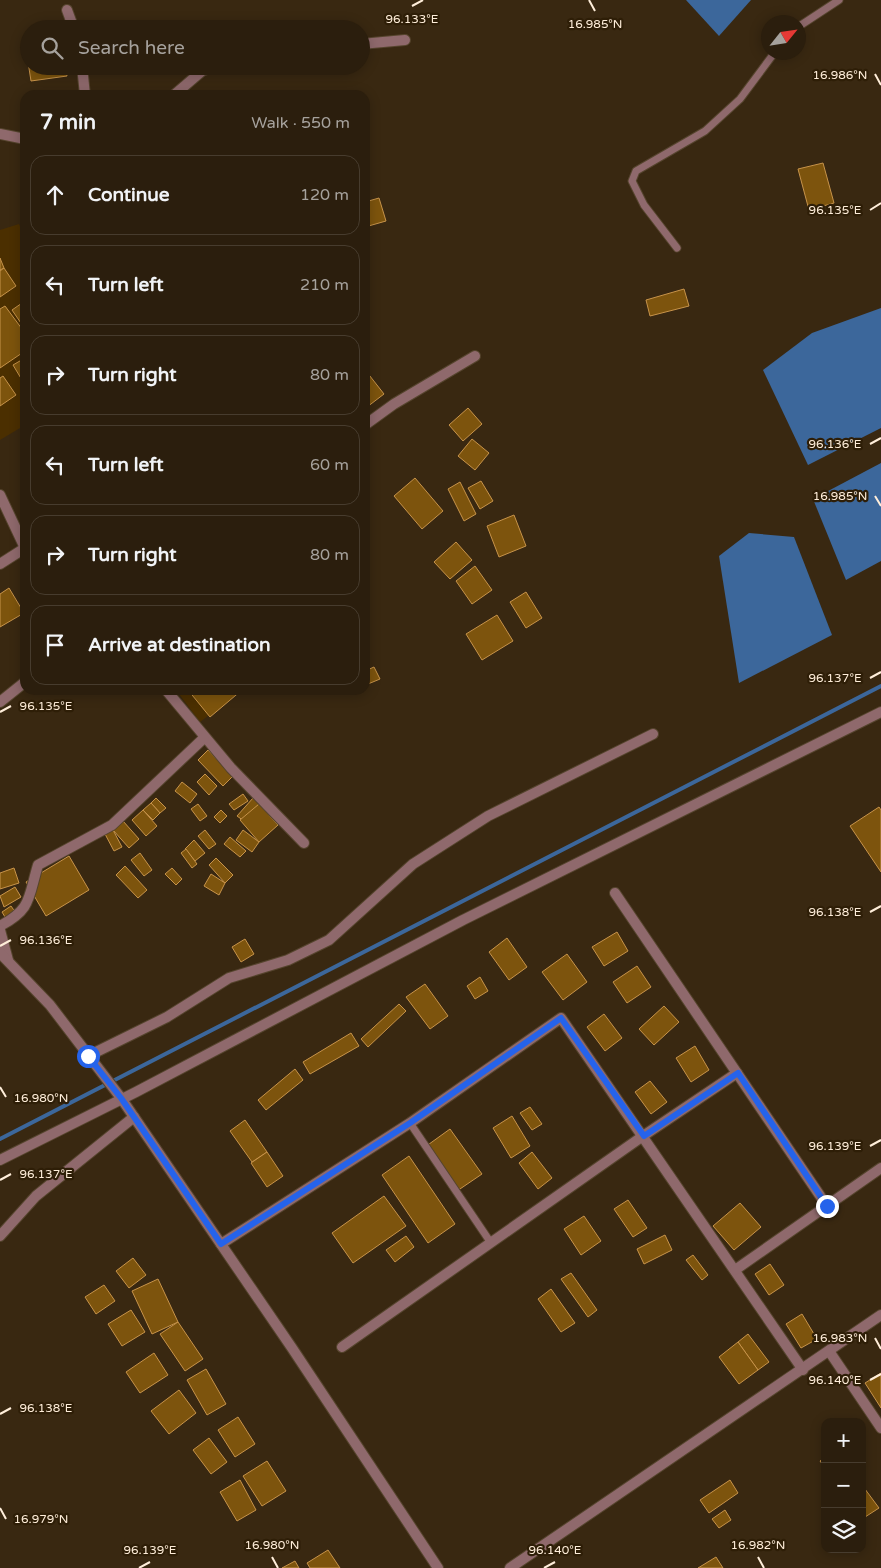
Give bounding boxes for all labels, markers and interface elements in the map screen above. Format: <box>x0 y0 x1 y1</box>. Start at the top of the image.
text: 96.133°E <box>386 12 439 26</box>
north arrow <box>761 15 806 60</box>
text: 16.985°N <box>568 17 622 31</box>
search box <box>20 20 370 75</box>
icon: search <box>38 34 66 62</box>
text: Search here <box>78 37 185 59</box>
text: 16.986°N <box>813 68 867 82</box>
text: 7 min <box>40 110 96 135</box>
text: Walk · 550 m <box>251 113 350 133</box>
icon: ahead <box>41 181 69 209</box>
text: Continue <box>88 184 170 206</box>
text: 120 m <box>300 185 349 205</box>
text: 96.135°E <box>809 203 862 217</box>
icon: left <box>41 271 69 299</box>
text: Turn left <box>88 274 164 296</box>
text: 210 m <box>300 275 349 295</box>
icon: right <box>41 361 69 389</box>
text: Turn right <box>88 364 176 386</box>
text: 80 m <box>310 365 349 385</box>
text: 96.136°E <box>809 437 862 451</box>
icon: left <box>41 451 69 479</box>
text: Turn left <box>88 454 164 476</box>
text: 60 m <box>310 455 349 475</box>
text: 16.985°N <box>813 489 867 503</box>
icon: right <box>41 541 69 569</box>
text: Turn right <box>88 544 176 566</box>
text: 80 m <box>310 545 349 565</box>
icon: arrive <box>41 631 69 659</box>
text: Arrive at destination <box>88 634 271 656</box>
text: 96.137°E <box>808 671 862 685</box>
text: 96.135°E <box>20 699 73 713</box>
text: 96.138°E <box>809 905 862 919</box>
text: 96.136°E <box>20 933 73 947</box>
route start <box>77 1045 100 1068</box>
text: 16.980°N <box>14 1091 68 1105</box>
text: 96.139°E <box>809 1139 862 1153</box>
text: 96.137°E <box>19 1167 73 1181</box>
route end <box>816 1195 839 1218</box>
text: 16.983°N <box>813 1331 867 1345</box>
text: 96.140°E <box>809 1373 862 1387</box>
text: 96.138°E <box>20 1401 73 1415</box>
map controls <box>821 1418 866 1553</box>
button: + <box>821 1418 866 1463</box>
button: − <box>821 1463 866 1508</box>
button: layers <box>821 1508 866 1553</box>
text: 16.979°N <box>14 1512 68 1526</box>
text: 16.980°N <box>245 1538 299 1552</box>
text: 16.982°N <box>731 1538 785 1552</box>
text: 96.139°E <box>124 1543 177 1557</box>
text: 96.140°E <box>529 1543 582 1557</box>

